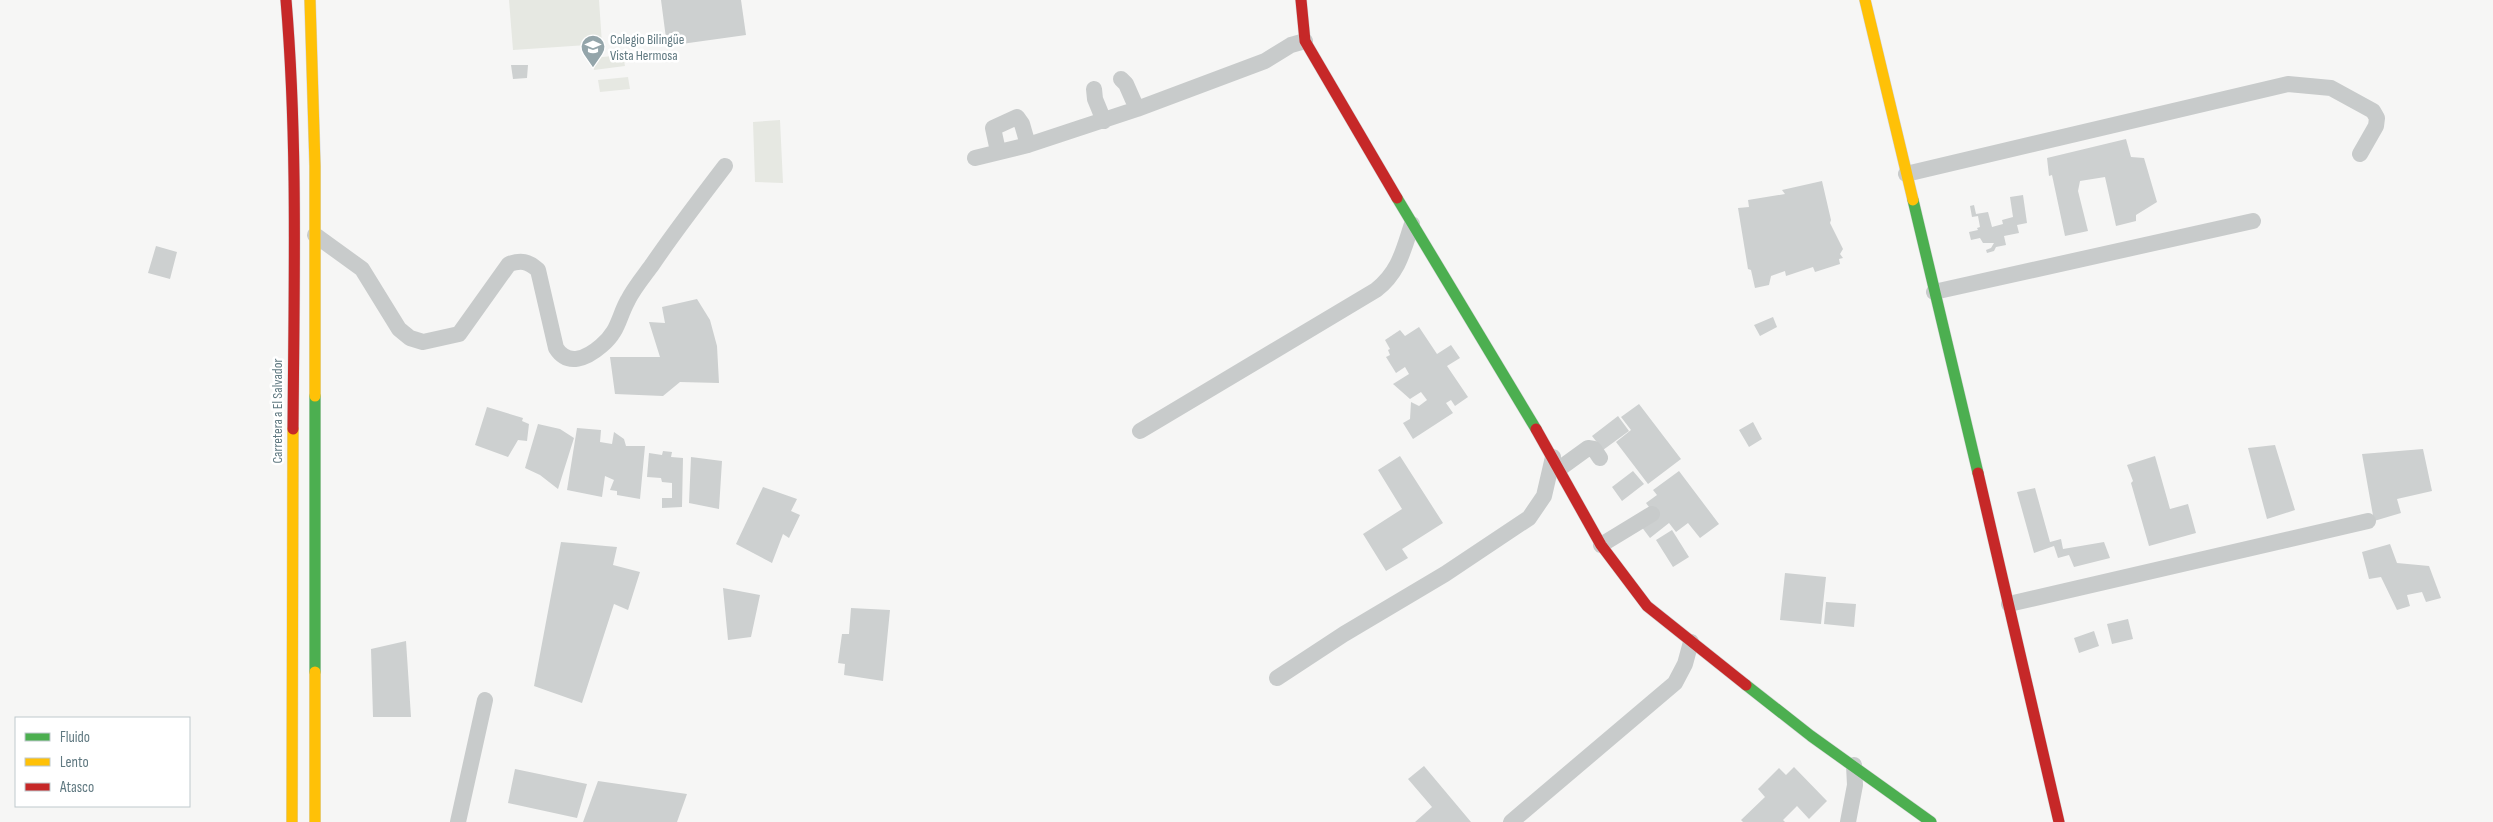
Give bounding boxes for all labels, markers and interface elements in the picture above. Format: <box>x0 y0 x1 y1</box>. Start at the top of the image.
place label: Colegio Bilingüe Vista Hermosa <box>610 31 684 64</box>
school or university icon: Colegio Bilingüe Vista Hermosa <box>580 34 606 68</box>
street label: Carretera a El Salvador <box>269 359 286 464</box>
legend <box>15 717 190 807</box>
text: Fluido <box>60 728 90 747</box>
text: Lento <box>60 753 89 772</box>
text: Atasco <box>59 778 94 797</box>

